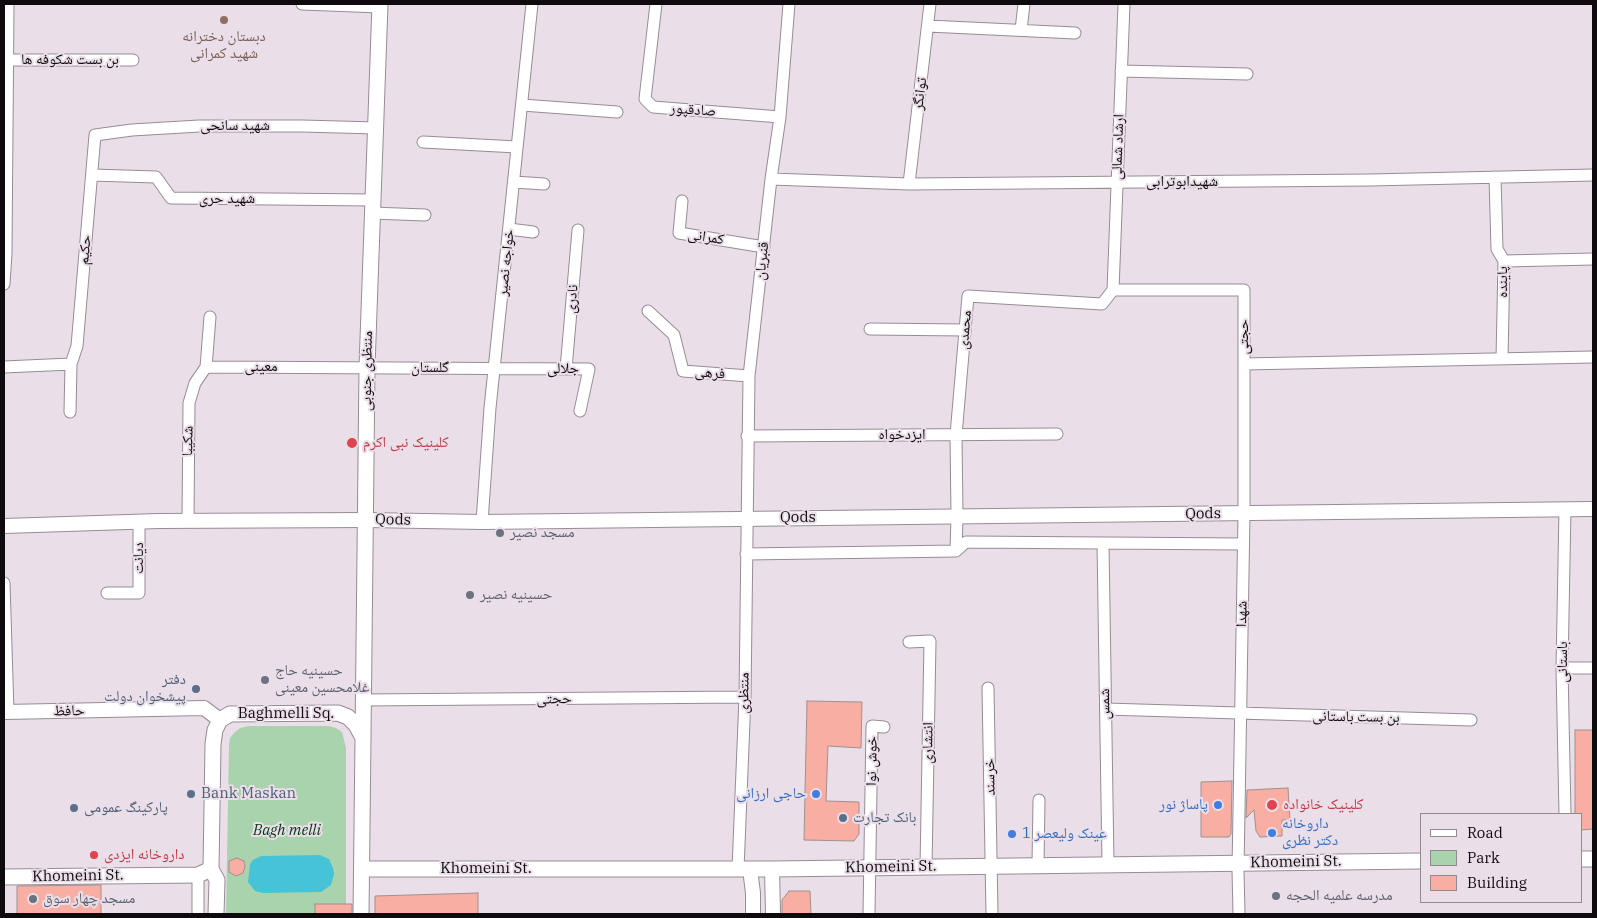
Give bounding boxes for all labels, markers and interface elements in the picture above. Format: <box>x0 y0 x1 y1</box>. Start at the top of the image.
marker: دبستان دخترانه شهید کمرانی <box>218 14 230 26</box>
place label: دبستان دخترانه شهید کمرانی <box>182 28 266 63</box>
street label: بن بست شکوفه ها <box>21 51 119 69</box>
street label: توانگر <box>909 77 931 111</box>
street label: صادقپور <box>669 99 717 121</box>
street label: ارشاد شمالی <box>1108 114 1128 180</box>
street label: شهید سانحی <box>200 117 270 135</box>
street label: شهیدابوترابی <box>1146 173 1218 191</box>
street label: شهید حری <box>199 190 255 208</box>
street label: کمرانی <box>687 225 725 249</box>
street label: خواجه نصیر <box>494 229 518 297</box>
street label: حکیم <box>75 234 95 266</box>
street label: قنبریان <box>751 241 773 281</box>
street label: پاینده <box>1494 266 1512 298</box>
street label: نادری <box>562 284 582 314</box>
street label: محمدی <box>954 310 976 350</box>
street label: حجتی <box>1235 319 1253 355</box>
street label: منتظری جنوبی <box>357 331 377 411</box>
street label: معینی <box>244 358 278 376</box>
street label: گلستان <box>411 359 449 377</box>
street label: جلالی <box>547 360 579 378</box>
street label: فرهی <box>694 363 726 383</box>
street label: شکیبا <box>179 426 197 456</box>
street label: ایزدخواه <box>878 426 926 444</box>
place label: کلینیک نبی اکرم <box>363 434 449 452</box>
marker: کلینیک نبی اکرم <box>345 436 359 450</box>
street label: Qods <box>1185 505 1221 523</box>
street label: Qods <box>780 509 816 527</box>
street label: Qods <box>375 511 411 529</box>
place label: مسجد نصیر <box>510 524 575 542</box>
marker: مسجد نصیر <box>494 527 506 539</box>
street label: دیانت <box>130 542 148 574</box>
place label: حسینیه نصیر <box>480 586 552 604</box>
marker: حسینیه نصیر <box>464 589 476 601</box>
street label: شهدا <box>1233 601 1251 627</box>
street label: باستانی <box>1554 641 1572 683</box>
place label: حسینیه حاج غلامحسین معینی <box>275 662 369 697</box>
place label: دفتر پیشخوان دولت <box>104 671 186 706</box>
street label: منتظری <box>735 672 753 714</box>
marker: حسینیه حاج غلامحسین معینی <box>259 674 271 686</box>
marker: دفتر پیشخوان دولت <box>190 683 202 695</box>
street label: شمس <box>1096 688 1114 720</box>
street label: حجتی <box>536 690 572 708</box>
street label: حافظ <box>53 702 85 720</box>
street label: Baghmelli Sq. <box>238 705 334 723</box>
street label: بن بست باستانی <box>1312 707 1400 727</box>
street label: انتشاری <box>919 722 937 764</box>
street label: خوش نوا <box>863 736 881 786</box>
street label: خرسند <box>981 758 999 796</box>
place label: Bank Maskan <box>201 785 296 803</box>
place label: حاجی ارزانی <box>736 785 806 803</box>
marker: Bank Maskan <box>185 788 197 800</box>
marker: حاجی ارزانی <box>810 788 822 800</box>
place label: پاساژ نور <box>1159 796 1208 814</box>
place label: کلینیک خانواده <box>1283 796 1364 814</box>
marker: کلینیک خانواده <box>1265 798 1279 812</box>
place label: پارکینگ عمومی <box>84 799 168 817</box>
marker: پاساژ نور <box>1212 799 1224 811</box>
marker: پارکینگ عمومی <box>68 802 80 814</box>
place label: بانک تجارت <box>853 809 916 827</box>
marker: بانک تجارت <box>837 812 849 824</box>
legend <box>1420 813 1582 903</box>
place label: داروخانه دکتر نظری <box>1282 815 1338 850</box>
park label: Bagh melli <box>253 822 321 840</box>
text: Road <box>1467 823 1503 842</box>
place label: عینک ولیعصر 1 <box>1022 825 1106 843</box>
marker: داروخانه دکتر نظری <box>1266 827 1278 839</box>
marker: عینک ولیعصر 1 <box>1006 828 1018 840</box>
place label: داروخانه ایزدی <box>104 846 185 864</box>
text: Park <box>1467 848 1500 867</box>
marker: داروخانه ایزدی <box>88 849 100 861</box>
street label: Khomeini St. <box>1250 852 1342 872</box>
street label: Khomeini St. <box>845 857 937 877</box>
street label: Khomeini St. <box>440 860 532 878</box>
street label: Khomeini St. <box>32 866 124 886</box>
text: Building <box>1467 873 1527 892</box>
place label: مدرسه علمیه الحجه <box>1286 887 1392 905</box>
place label: مسجد چهار سوق <box>43 890 135 908</box>
marker: مدرسه علمیه الحجه <box>1270 890 1282 902</box>
marker: مسجد چهار سوق <box>27 893 39 905</box>

